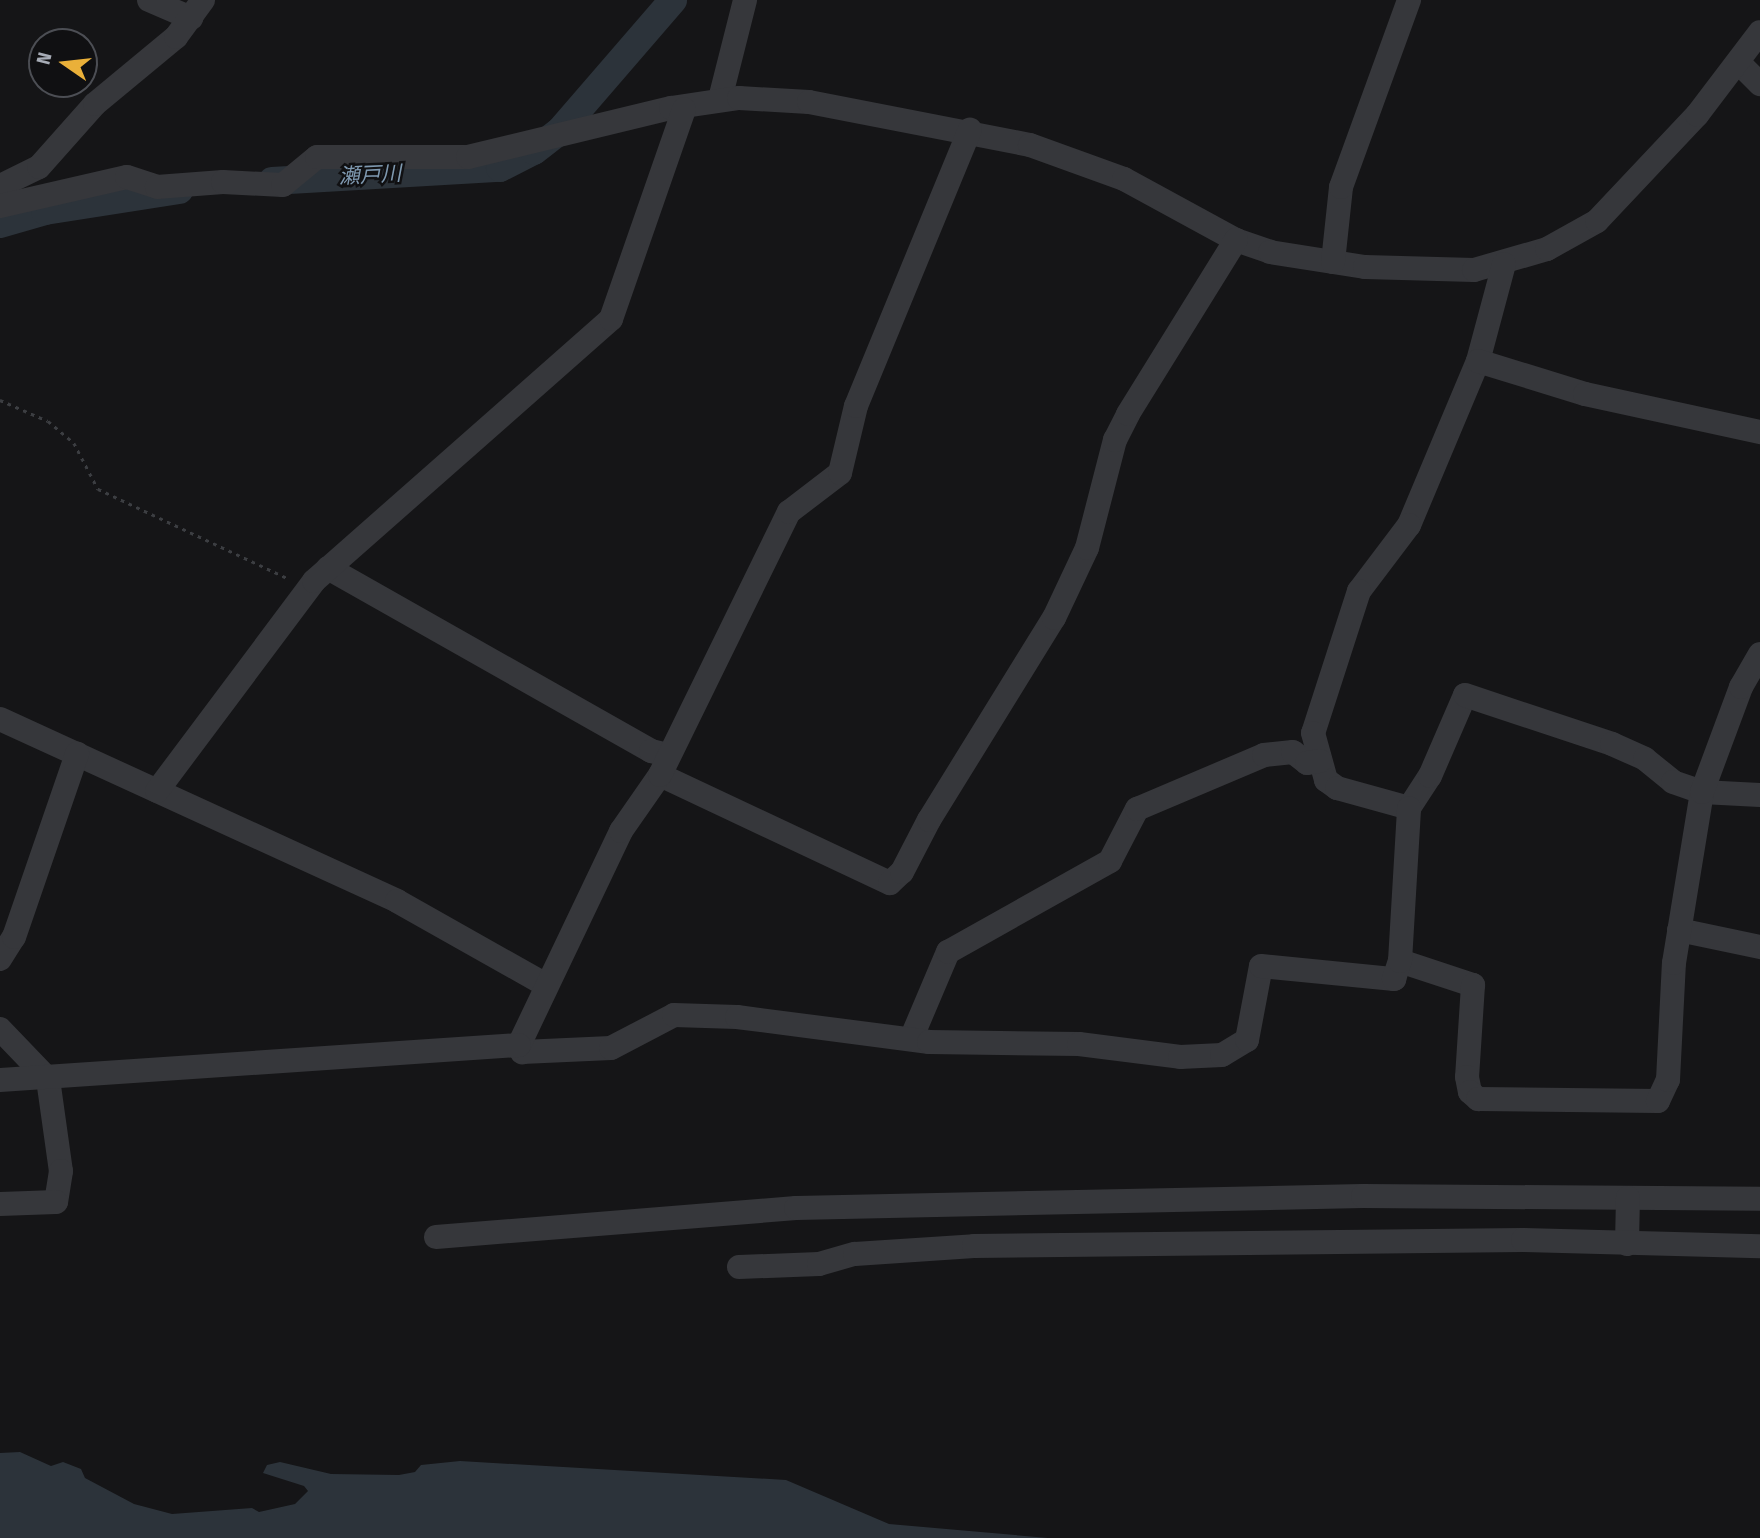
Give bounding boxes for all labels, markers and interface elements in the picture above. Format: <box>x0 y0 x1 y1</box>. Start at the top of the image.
north arrow <box>28 28 98 98</box>
text: N <box>32 50 57 67</box>
water label: 瀬戸川 <box>338 161 402 189</box>

